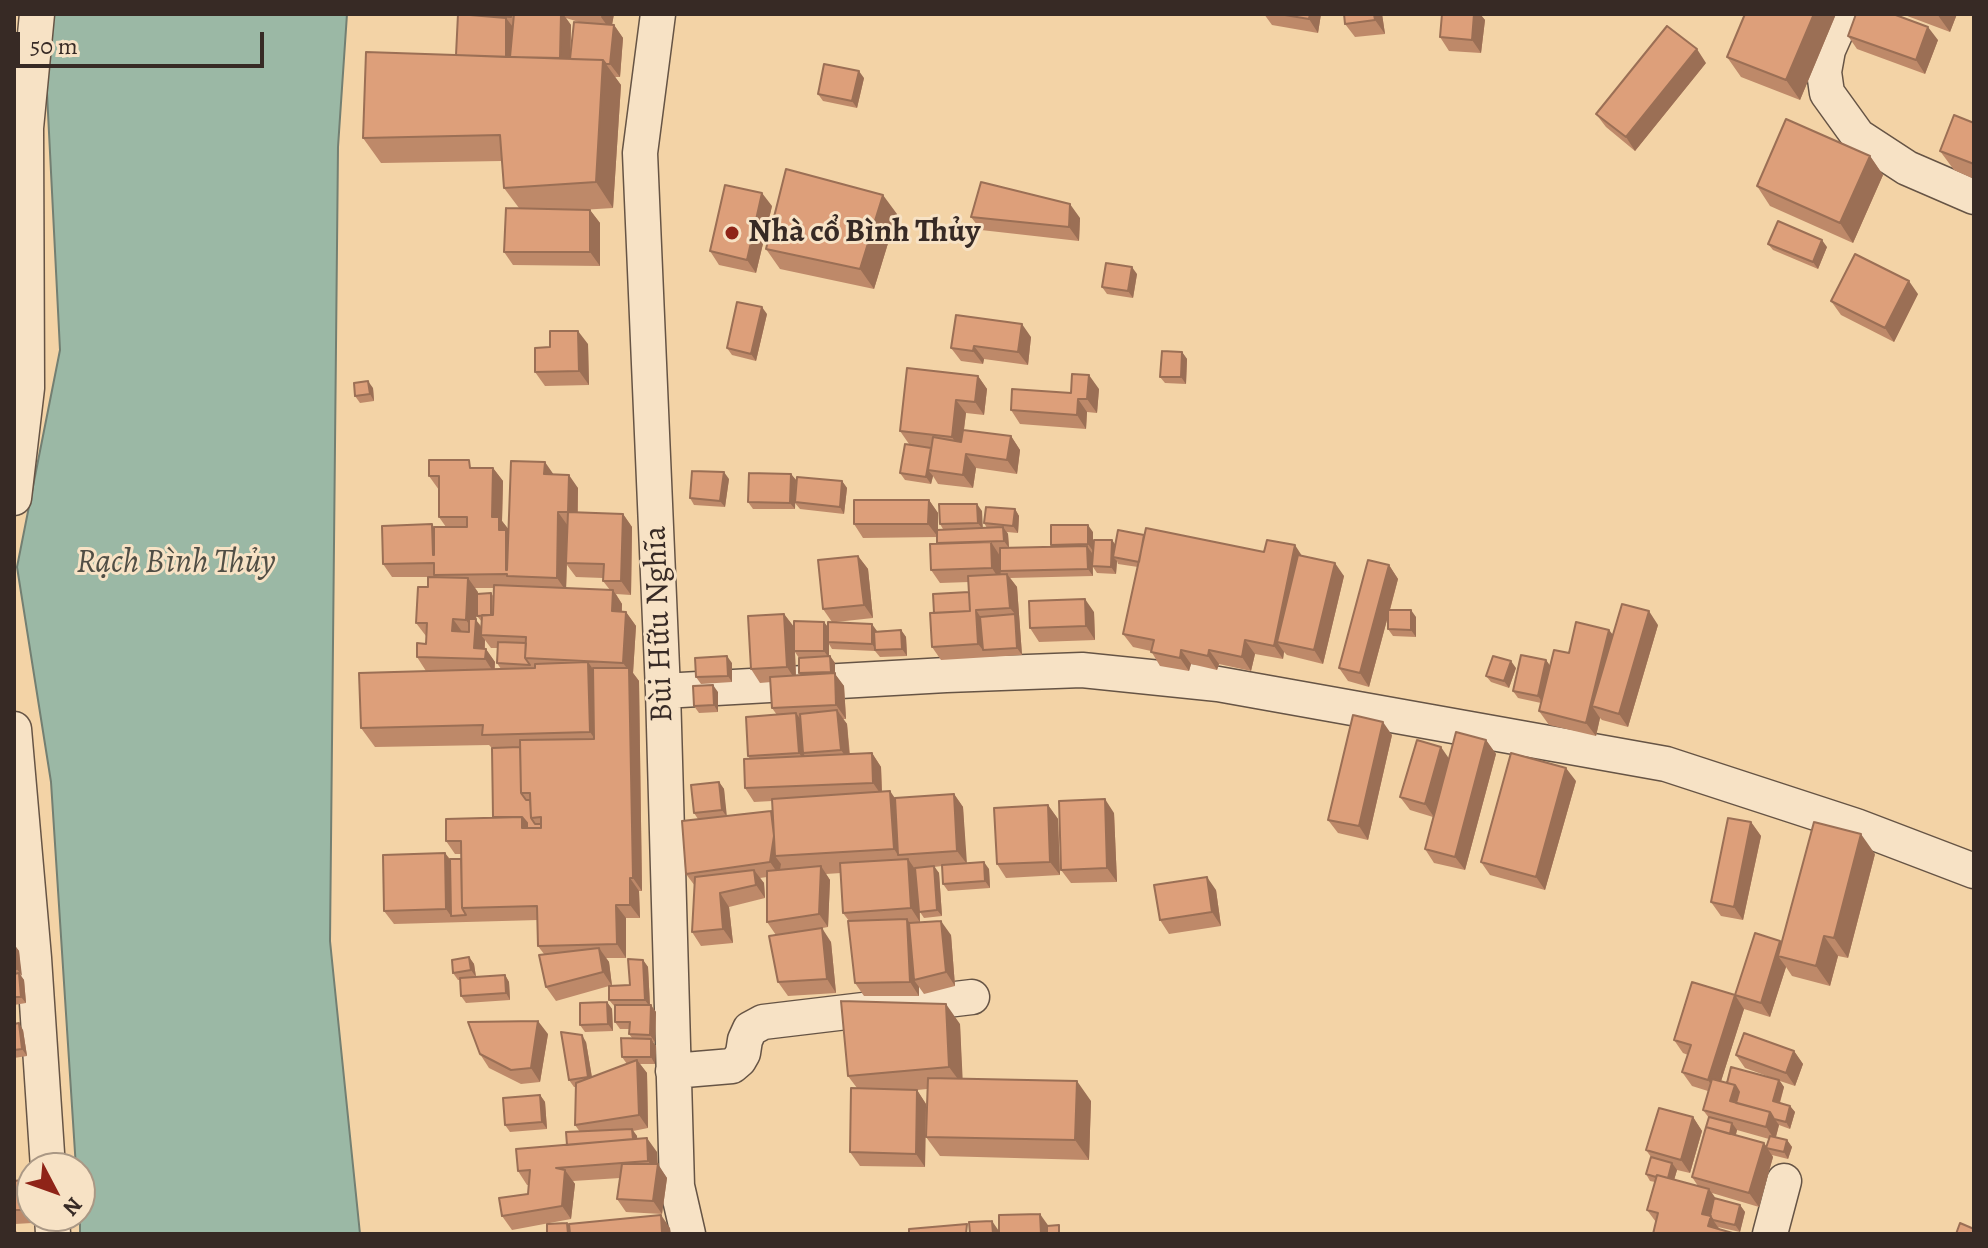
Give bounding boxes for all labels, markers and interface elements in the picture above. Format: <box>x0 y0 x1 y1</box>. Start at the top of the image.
scale bar <box>20 16 268 66</box>
text: 50 m <box>30 30 78 62</box>
place label: Nhà cổ Bình Thủy <box>748 214 980 252</box>
marker: Nhà cổ Bình Thủy <box>723 224 741 242</box>
street label: Bùi Hữu Nghĩa <box>637 525 683 723</box>
water label: Rạch Bình Thủy <box>76 544 276 584</box>
north arrow <box>16 1152 96 1232</box>
text: N <box>56 1191 89 1222</box>

